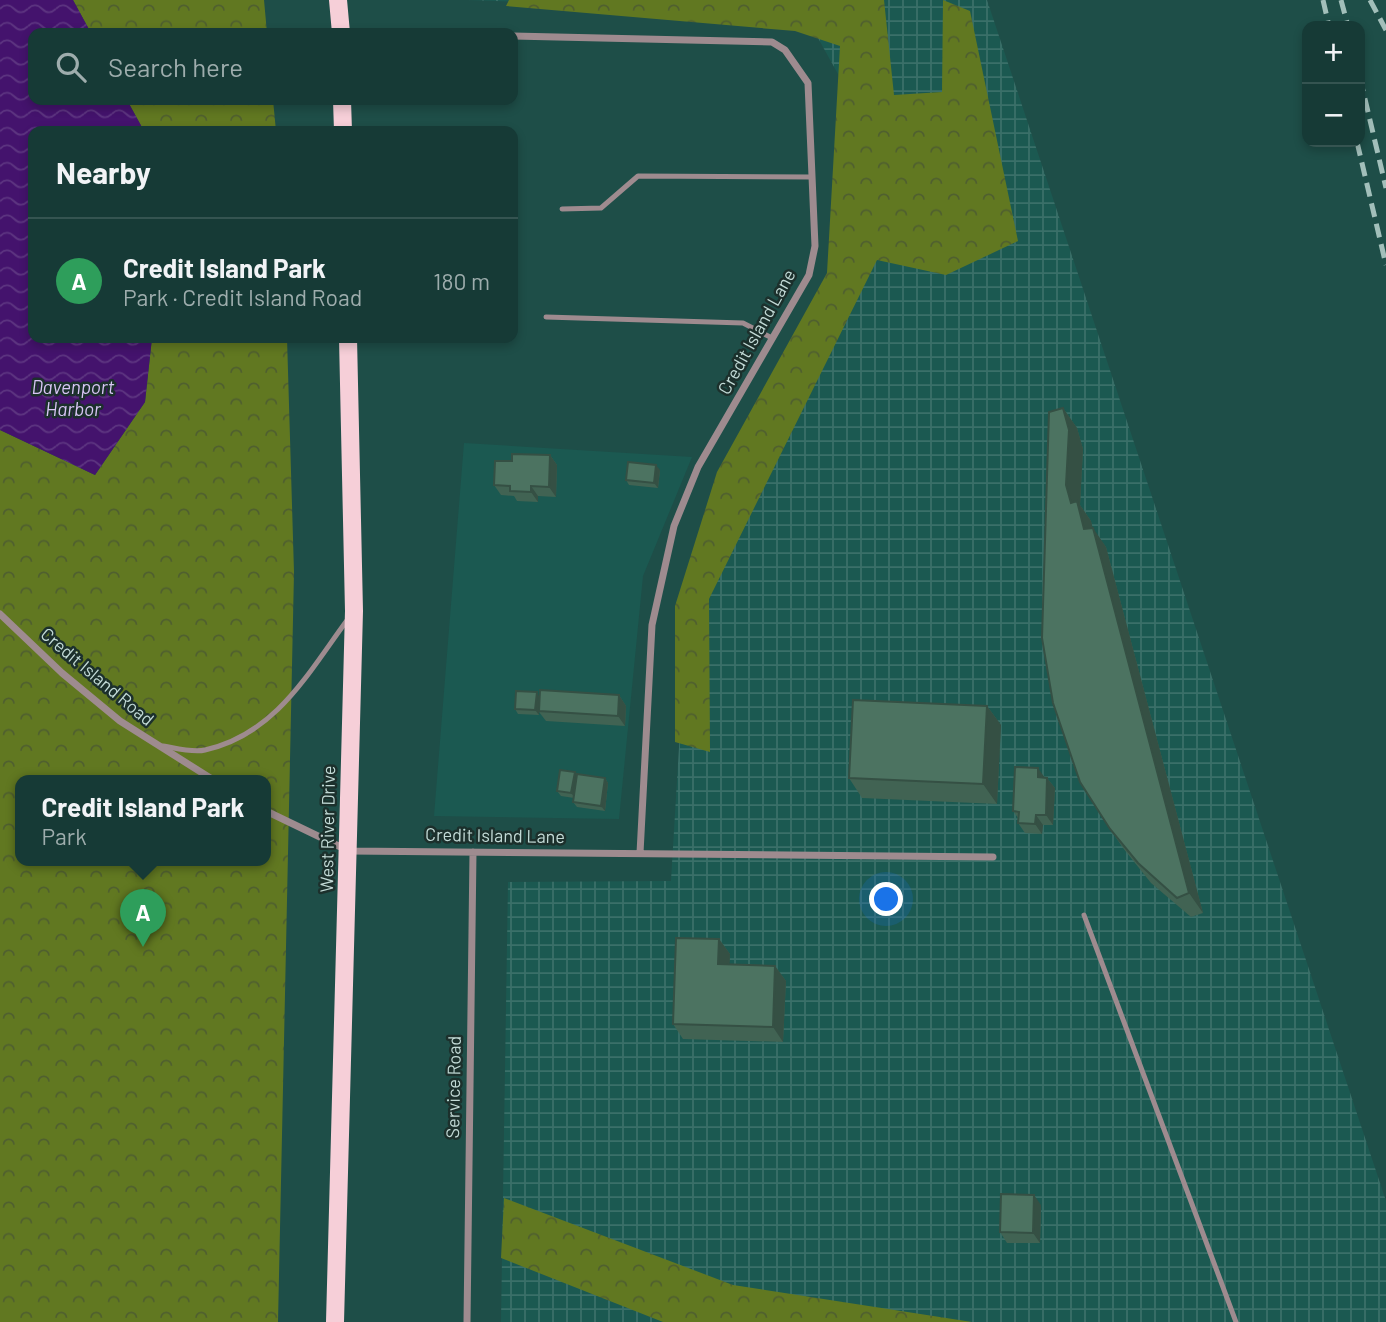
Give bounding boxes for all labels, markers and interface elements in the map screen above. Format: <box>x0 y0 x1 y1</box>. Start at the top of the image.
map controls <box>1302 21 1365 147</box>
button: + <box>1302 21 1365 84</box>
search box <box>28 28 518 105</box>
icon: search <box>52 48 90 86</box>
text: Search here <box>108 51 243 82</box>
button: − <box>1302 84 1365 147</box>
text: Nearby <box>56 154 151 190</box>
text: Credit Island Park <box>123 252 326 283</box>
street label: Credit Island Lane <box>713 265 800 398</box>
text: A <box>71 267 87 295</box>
text: 180 m <box>433 267 490 295</box>
text: Park · Credit Island Road <box>123 283 362 311</box>
water label: Davenport Harbor <box>31 375 115 420</box>
street label: Credit Island Road <box>37 622 159 730</box>
street label: West River Drive <box>315 765 339 893</box>
popup <box>15 775 271 866</box>
text: Credit Island Park <box>42 791 244 822</box>
text: Park <box>42 822 87 850</box>
street label: Credit Island Lane <box>425 823 565 847</box>
your location <box>869 882 903 916</box>
pin: A <box>120 889 166 947</box>
street label: Service Road <box>441 1035 465 1138</box>

